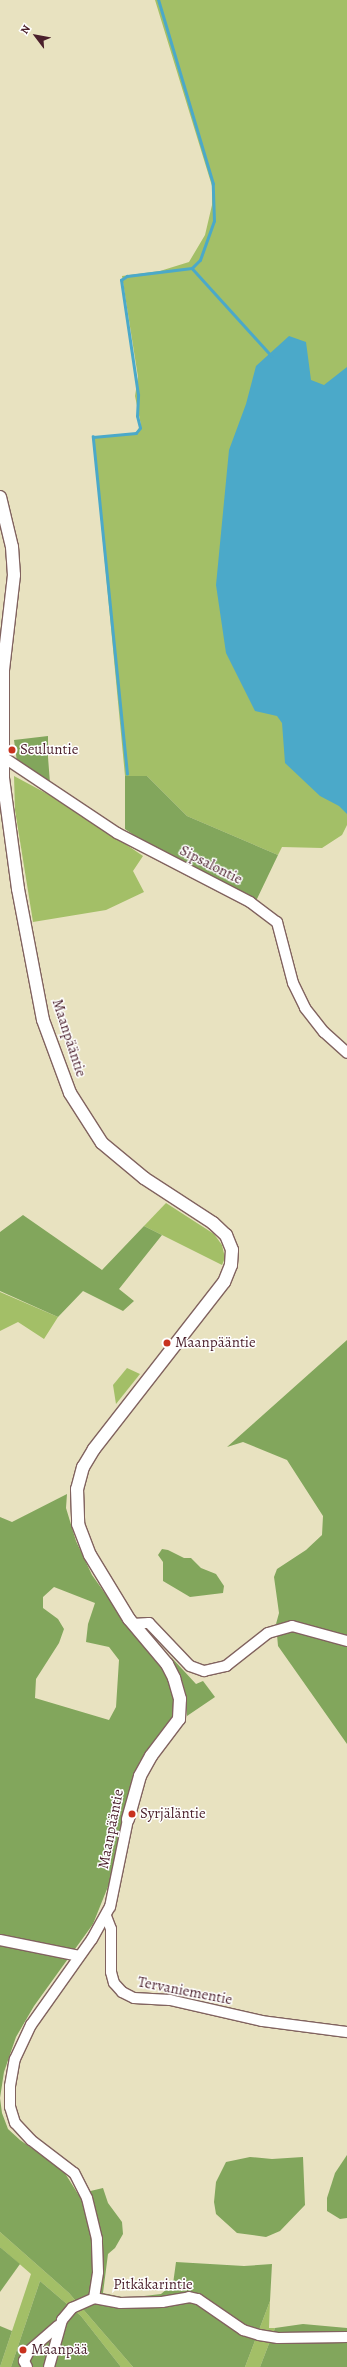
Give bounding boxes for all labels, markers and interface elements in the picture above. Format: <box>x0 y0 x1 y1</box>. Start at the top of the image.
north arrow <box>16 16 56 56</box>
text: N <box>17 22 34 37</box>
place label: Seuluntie <box>20 741 78 759</box>
marker: Seuluntie <box>7 745 17 755</box>
street label: Sipsalontie <box>177 841 245 889</box>
street label: Maanpääntie <box>48 997 90 1079</box>
place label: Maanpääntie <box>175 1334 256 1352</box>
marker: Maanpääntie <box>162 1338 172 1348</box>
street label: Maanpääntie <box>94 1788 128 1870</box>
place label: Syrjäläntie <box>140 1805 206 1823</box>
marker: Syrjäläntie <box>127 1809 137 1819</box>
street label: Tervaniementie <box>136 1973 234 2009</box>
street label: Pitkäkarintie <box>113 2276 193 2294</box>
place label: Maanpää <box>31 2341 88 2359</box>
marker: Maanpää <box>18 2345 28 2355</box>

